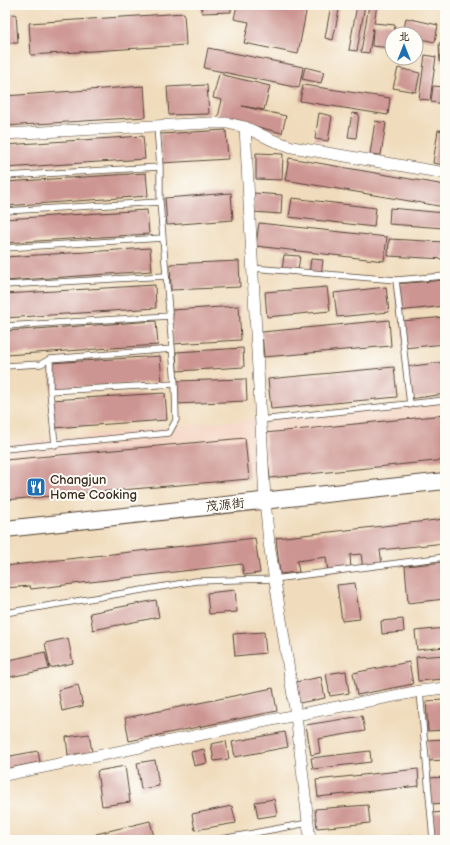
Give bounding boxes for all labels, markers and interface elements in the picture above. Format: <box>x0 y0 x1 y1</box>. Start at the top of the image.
north arrow <box>384 26 424 66</box>
text: 北 <box>399 30 410 43</box>
place label: Changjun Home Cooking <box>50 472 137 503</box>
restaurant icon: Changjun Home Cooking <box>25 476 47 498</box>
street label: 茂源街 <box>205 495 245 515</box>

